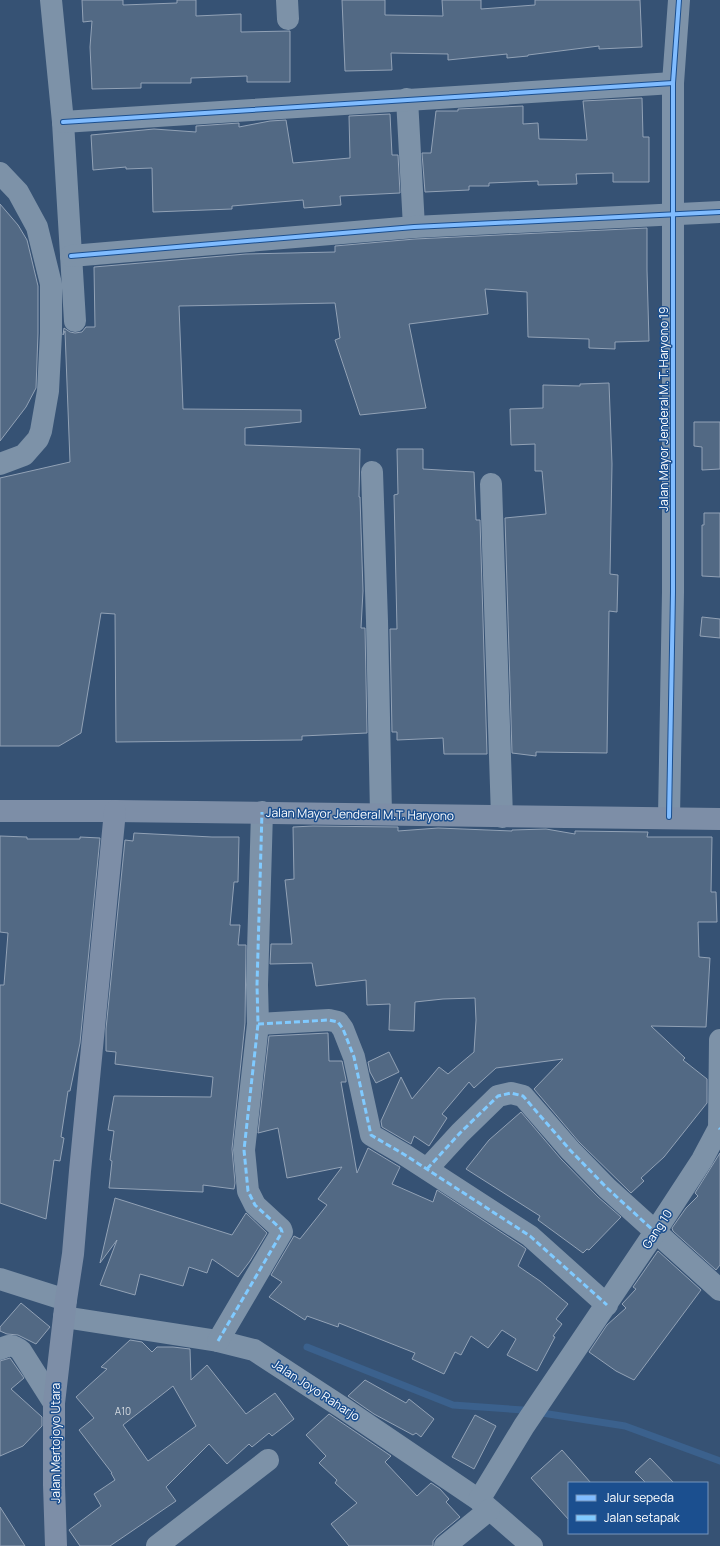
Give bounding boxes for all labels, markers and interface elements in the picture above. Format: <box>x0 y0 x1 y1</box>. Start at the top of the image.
street label: Jalan Mayor Jenderal M. T. Haryono 19 <box>655 306 672 512</box>
street label: Jalan Mayor Jenderal M.T. Haryono <box>266 804 454 824</box>
street label: Gang 10 <box>638 1206 676 1252</box>
street label: Jalan Joyo Raharjo <box>269 1355 363 1425</box>
street label: Jalan Mertojoyo Utara <box>47 1383 64 1503</box>
house number: A10 <box>115 1404 131 1418</box>
legend <box>568 1482 708 1534</box>
text: Jalur sepeda <box>604 1489 674 1506</box>
text: Jalan setapak <box>604 1509 681 1526</box>

